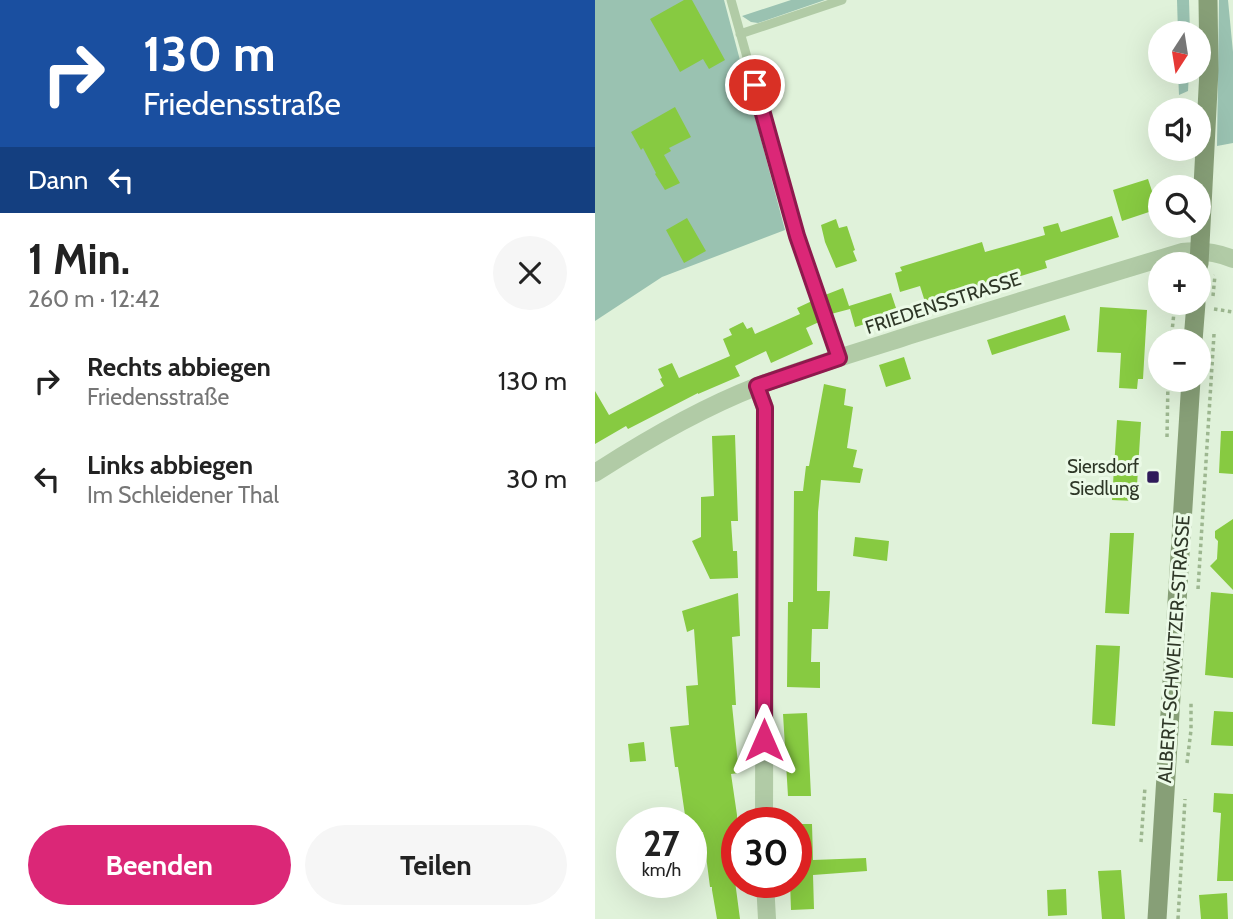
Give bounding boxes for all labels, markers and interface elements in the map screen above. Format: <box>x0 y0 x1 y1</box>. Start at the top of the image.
north arrow <box>1148 21 1211 84</box>
map controls <box>1148 21 1211 392</box>
text: 130 m <box>143 24 276 83</box>
icon: right <box>28 28 119 119</box>
pin <box>725 55 785 115</box>
icon: arrive <box>736 66 774 104</box>
text: Friedensstraße <box>143 84 341 123</box>
button: sound <box>1148 98 1211 161</box>
icon: left <box>102 161 140 199</box>
text: Dann <box>28 164 88 196</box>
button: search <box>1148 175 1211 238</box>
text: 1 Min. <box>28 233 130 285</box>
button: close <box>493 236 567 310</box>
button: + <box>1148 252 1211 315</box>
street label: FRIEDENSSTRASSE <box>862 267 1024 339</box>
text: 260 m · 12:42 <box>28 285 160 313</box>
button: − <box>1148 329 1211 392</box>
text: Rechts abbiegen <box>87 351 271 383</box>
icon: right <box>28 362 66 400</box>
text: 130 m <box>498 365 567 397</box>
text: Friedensstraße <box>87 383 229 411</box>
text: Links abbiegen <box>87 449 253 481</box>
place label: Siersdorf Siedlung <box>1067 455 1140 500</box>
icon: left <box>28 460 66 498</box>
text: 30 m <box>506 463 567 495</box>
marker: Siersdorf Siedlung <box>1145 469 1161 485</box>
text: Im Schleidener Thal <box>87 481 279 509</box>
street label: ALBERT-SCHWEITZER-STRASSE <box>1153 514 1195 784</box>
position arrow <box>727 703 801 777</box>
speed limit sign: 30 <box>721 807 812 898</box>
text: 27 <box>643 822 680 865</box>
button: Beenden <box>28 825 291 905</box>
button: Teilen <box>305 825 567 905</box>
text: km/h <box>642 859 681 881</box>

